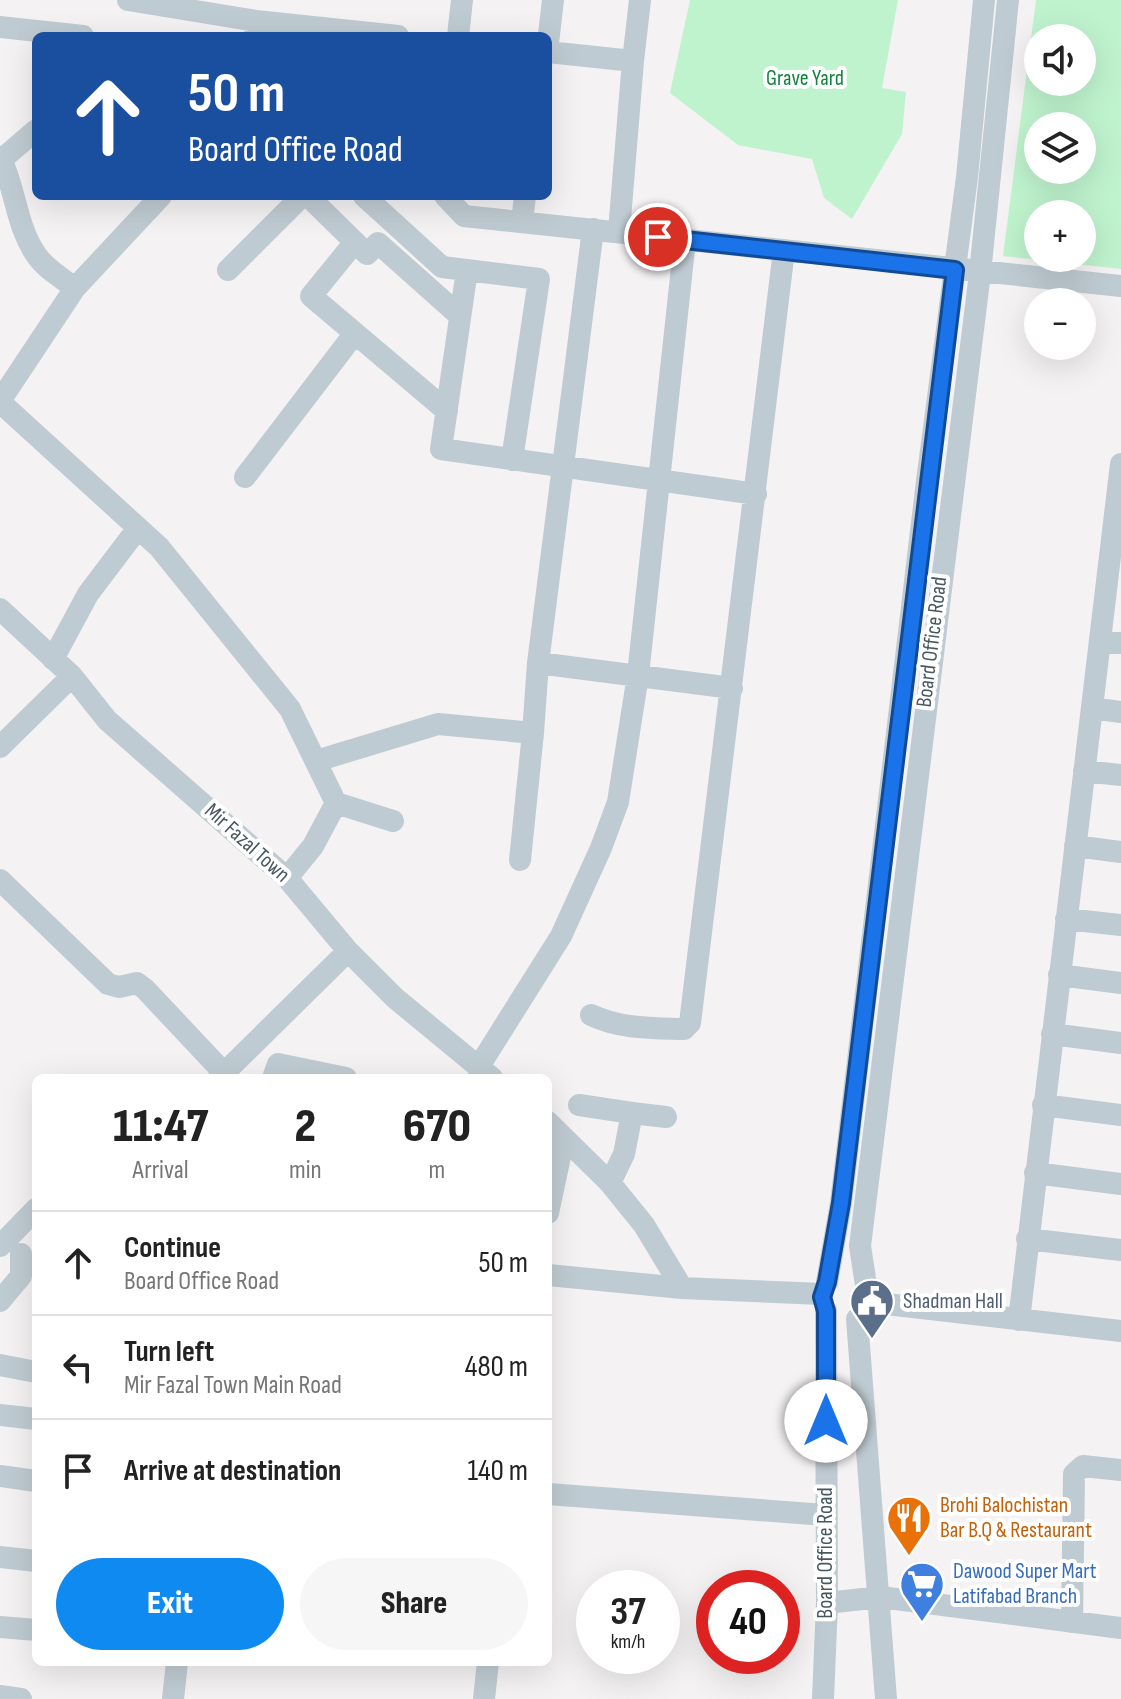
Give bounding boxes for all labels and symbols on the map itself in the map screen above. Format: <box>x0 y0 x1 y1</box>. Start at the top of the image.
park label: Grave Yard <box>766 65 844 92</box>
pin <box>624 203 692 271</box>
street label: Board Office Road <box>911 575 953 709</box>
street label: Mir Fazal Town <box>199 798 295 888</box>
public building icon: Shadman Hall <box>848 1277 896 1340</box>
place label: Shadman Hall <box>903 1288 1003 1315</box>
position arrow <box>784 1379 868 1463</box>
street label: Board Office Road <box>812 1487 839 1619</box>
place label: Brohi Balochistan Bar B.Q & Restaurant <box>940 1492 1092 1544</box>
restaurant icon: Brohi Balochistan Bar B.Q & Restaurant <box>885 1494 933 1557</box>
place label: Dawood Super Mart Latifabad Branch <box>953 1558 1097 1610</box>
supermarket icon: Dawood Super Mart Latifabad Branch <box>898 1560 946 1623</box>
speed limit sign: 40 <box>696 1570 800 1674</box>

